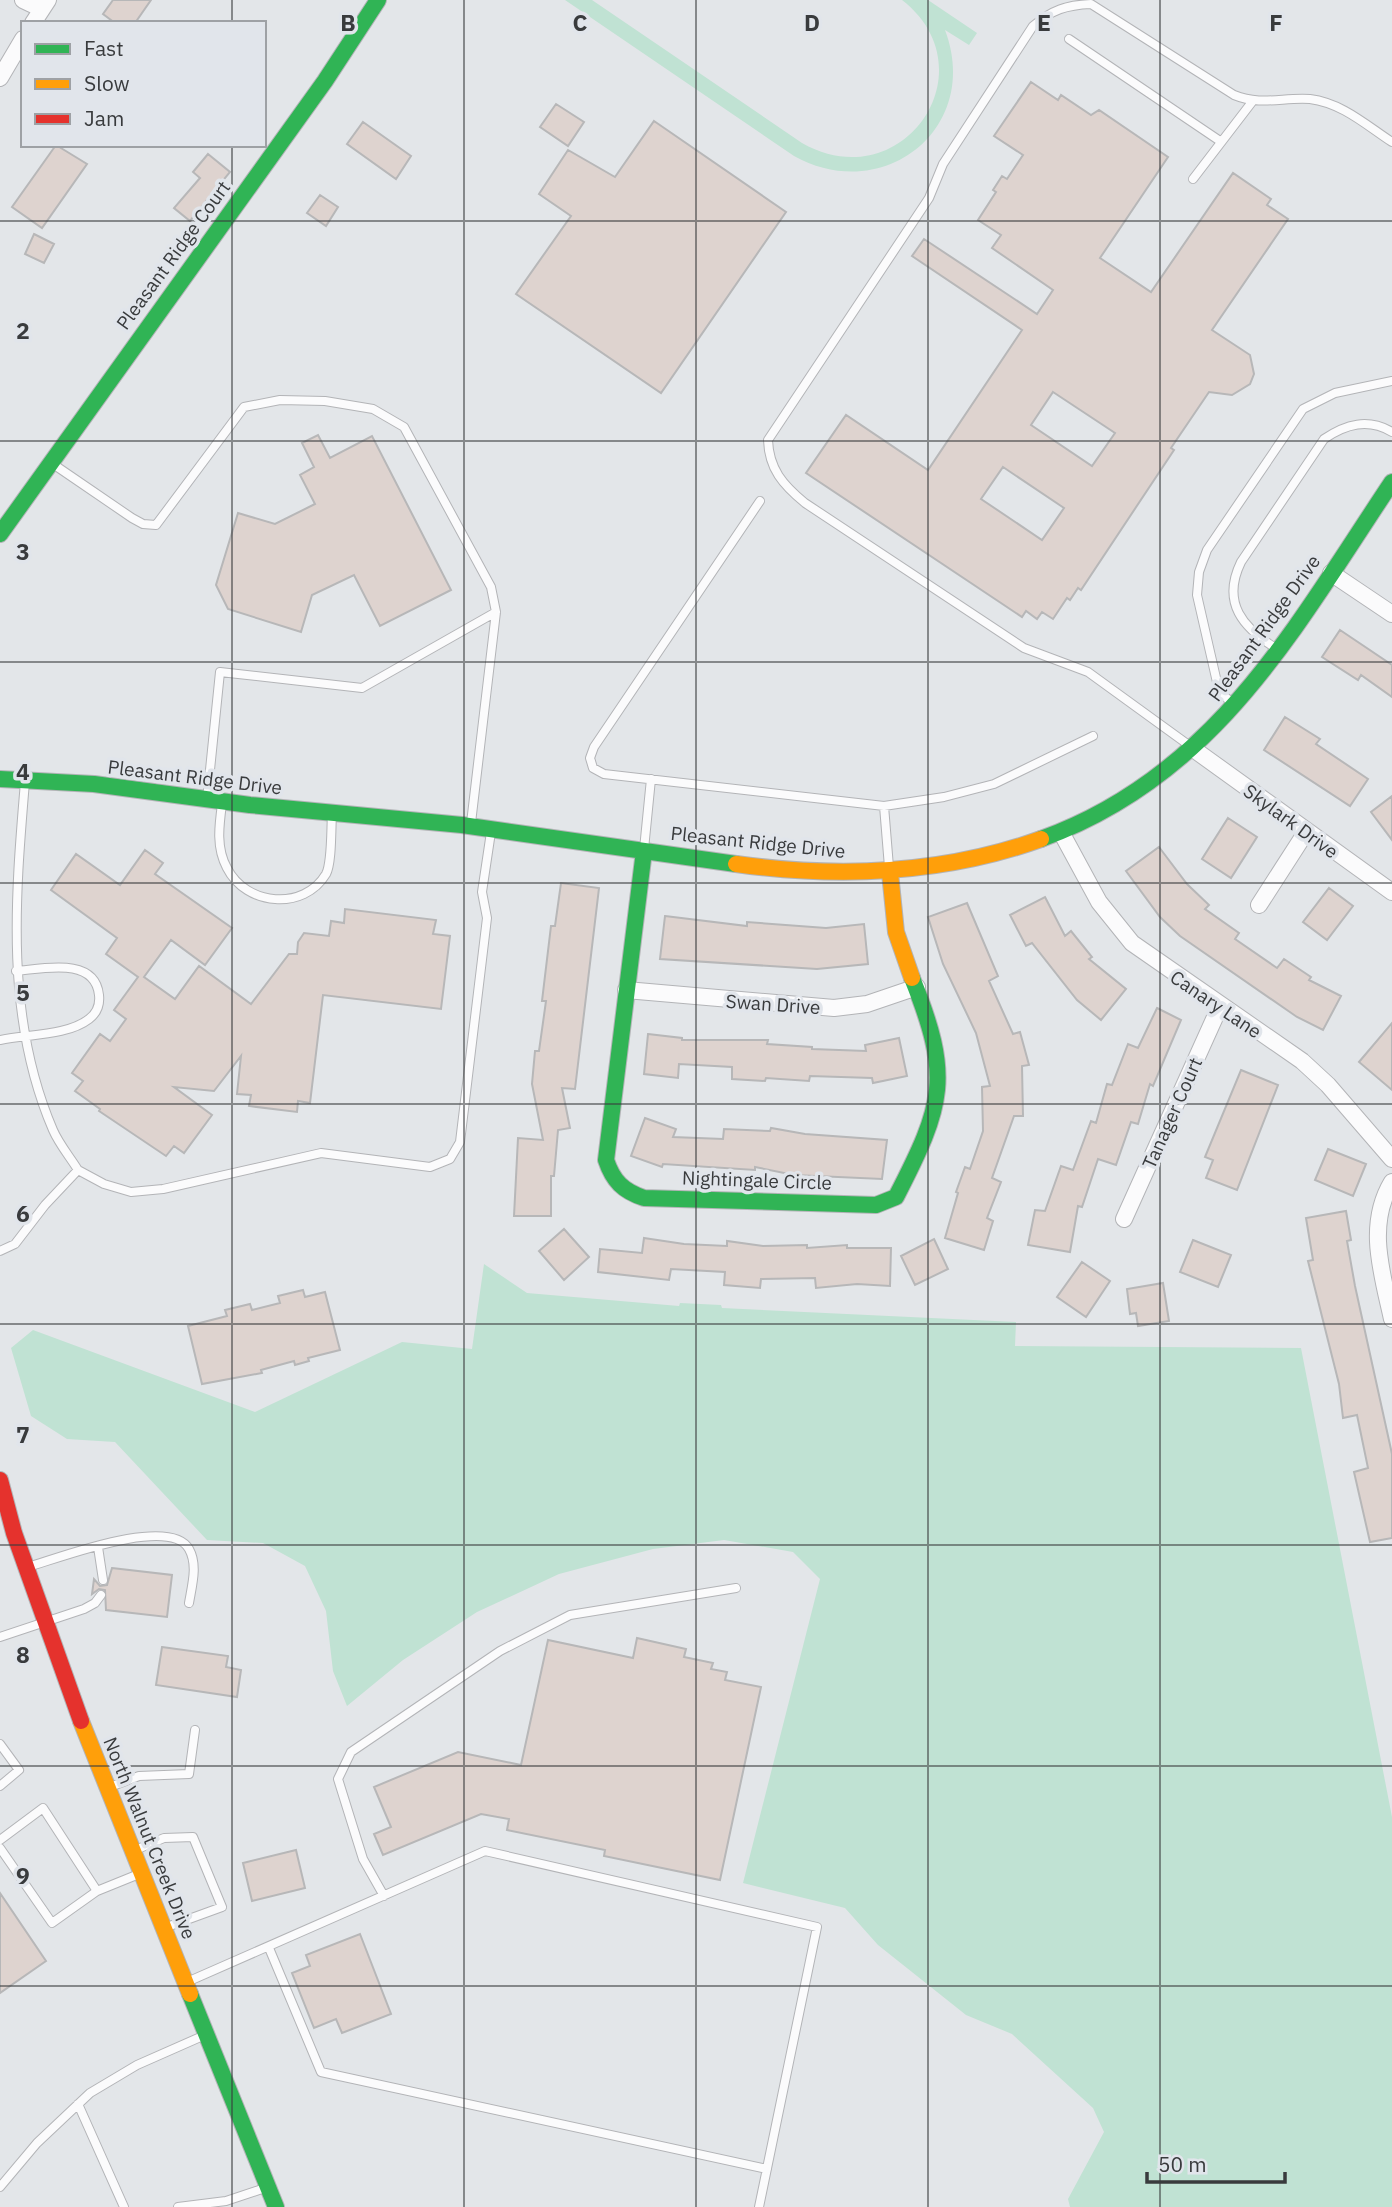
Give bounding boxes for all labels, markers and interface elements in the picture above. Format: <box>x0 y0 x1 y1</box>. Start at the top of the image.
text: B <box>340 7 356 37</box>
text: C <box>573 7 588 37</box>
text: D <box>804 7 820 37</box>
text: E <box>1037 7 1051 37</box>
text: F <box>1269 7 1283 37</box>
legend <box>21 21 266 147</box>
text: Fast <box>84 34 124 62</box>
text: Slow <box>84 69 130 97</box>
text: Jam <box>84 104 124 132</box>
street label: Pleasant Ridge Court <box>111 176 235 334</box>
text: 2 <box>16 315 30 345</box>
text: 3 <box>16 536 30 566</box>
street label: Pleasant Ridge Drive <box>1203 550 1325 706</box>
street label: Pleasant Ridge Drive <box>106 754 284 800</box>
text: 4 <box>16 756 30 786</box>
street label: Skylark Drive <box>1239 779 1343 863</box>
street label: Pleasant Ridge Drive <box>669 821 847 863</box>
street label: Canary Lane <box>1166 965 1266 1043</box>
text: 5 <box>16 977 30 1007</box>
street label: Swan Drive <box>725 989 821 1019</box>
street label: Tanager Court <box>1137 1054 1207 1172</box>
street label: Nightingale Circle <box>682 1165 832 1195</box>
text: 6 <box>16 1198 30 1228</box>
text: 7 <box>16 1419 30 1449</box>
text: 8 <box>16 1639 30 1669</box>
street label: North Walnut Creek Drive <box>98 1733 202 1943</box>
text: 9 <box>16 1860 30 1890</box>
scale bar <box>1147 2140 1285 2184</box>
text: 50 m <box>1158 2150 1207 2178</box>

